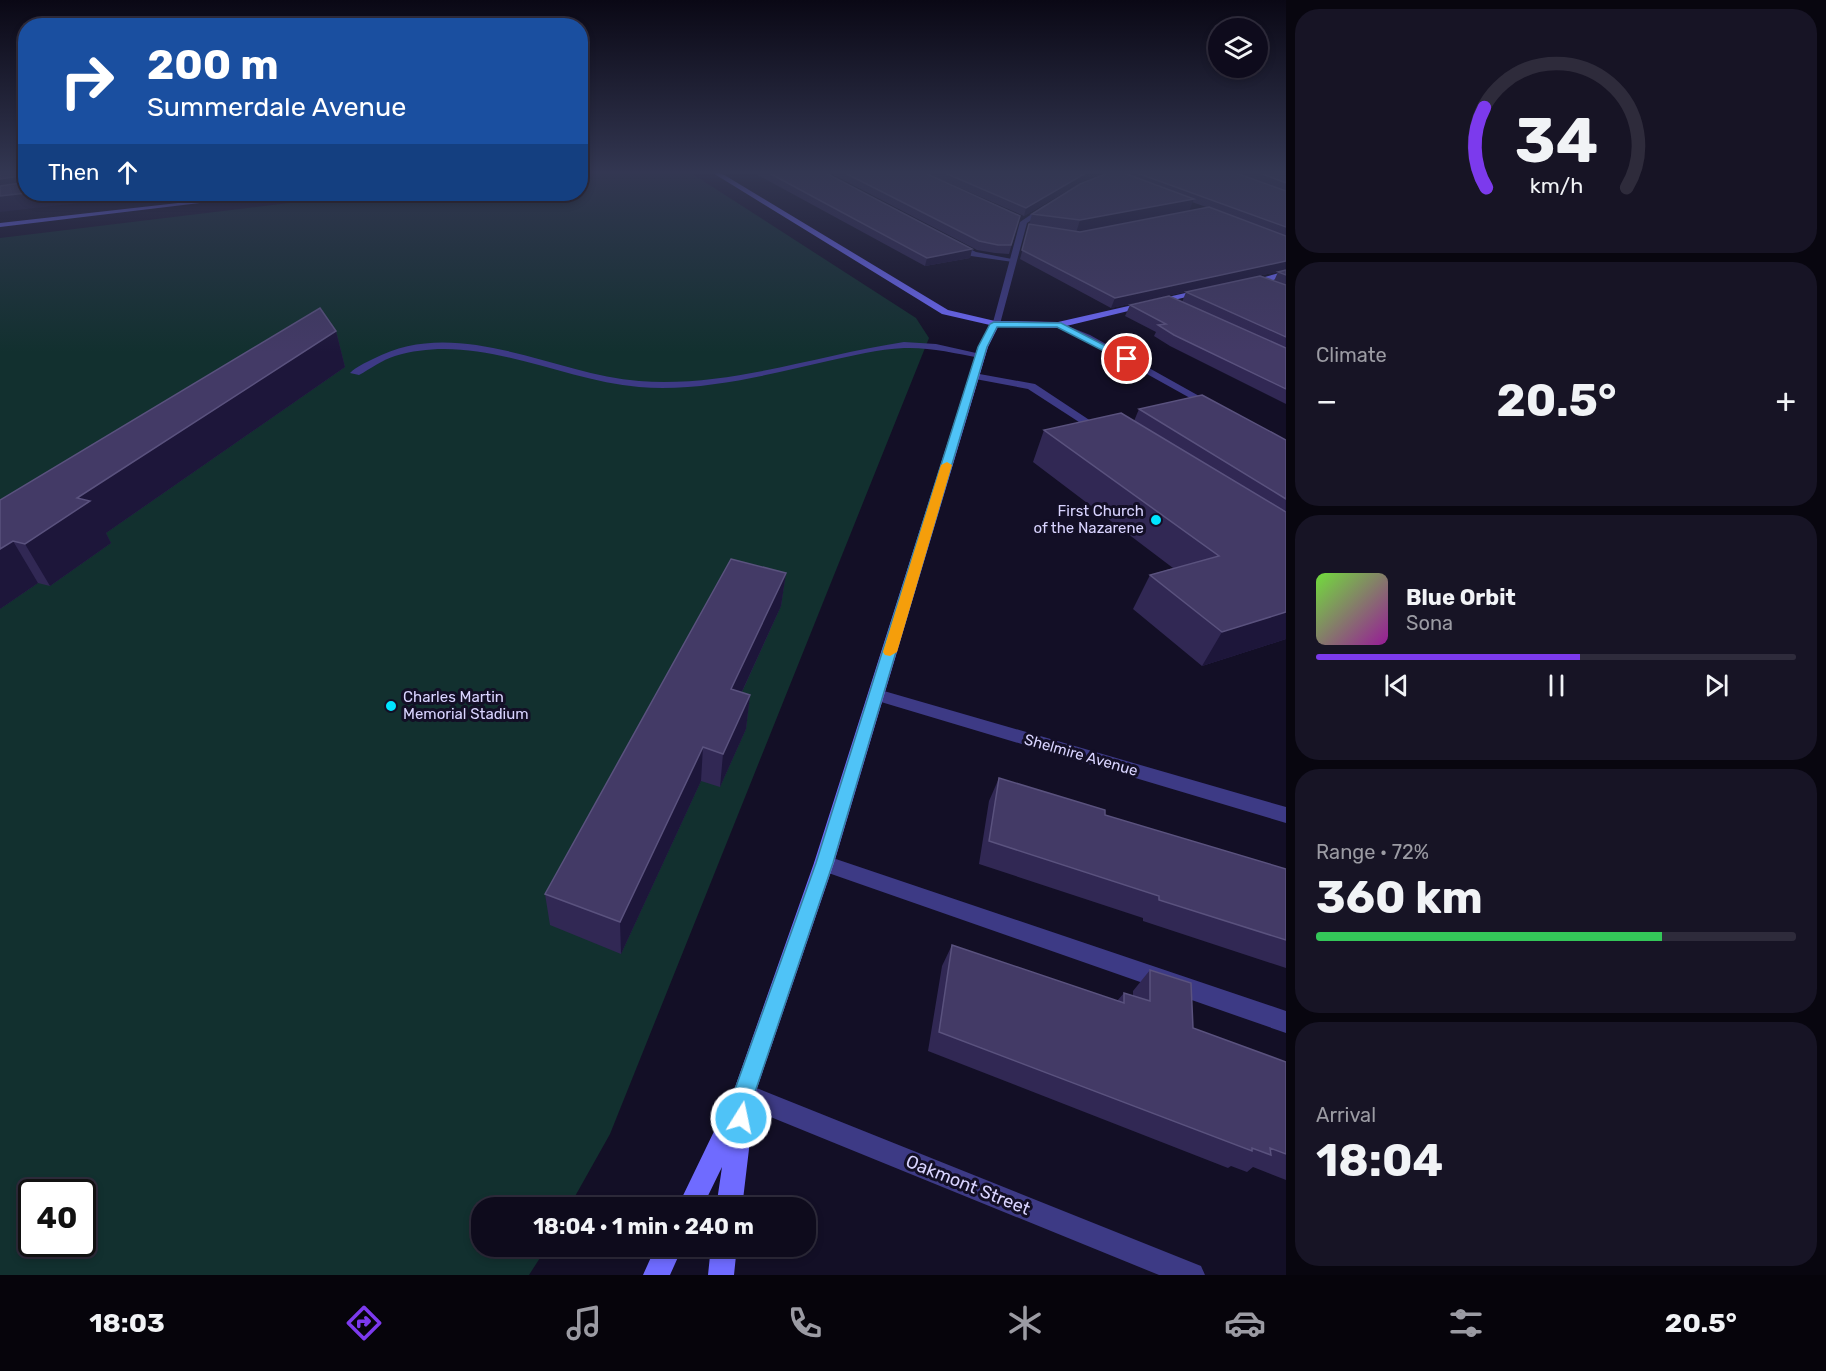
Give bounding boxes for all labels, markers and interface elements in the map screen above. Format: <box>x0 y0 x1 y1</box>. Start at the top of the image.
map controls <box>1208 18 1268 78</box>
button: layers <box>1208 18 1268 78</box>
text: 200 m <box>147 40 279 90</box>
icon: right <box>48 42 126 120</box>
text: Summerdale Avenue <box>147 91 406 123</box>
text: 34 <box>1514 104 1598 178</box>
icon: ahead <box>111 156 144 189</box>
text: Then <box>48 159 99 186</box>
text: km/h <box>1529 173 1583 198</box>
pin <box>1101 333 1152 384</box>
icon: arrive <box>1110 342 1143 375</box>
text: Climate <box>1316 343 1387 367</box>
text: 20.5° <box>1497 374 1616 427</box>
text: − <box>1316 381 1337 420</box>
text: + <box>1775 381 1796 420</box>
place label: First Church of the Nazarene <box>1034 502 1144 537</box>
marker: First Church of the Nazarene <box>1149 513 1163 527</box>
text: Blue Orbit <box>1406 584 1516 611</box>
text: Sona <box>1406 611 1453 635</box>
icon: previous <box>1380 669 1413 702</box>
icon: pause <box>1540 669 1573 702</box>
icon: next <box>1700 669 1733 702</box>
place label: Charles Martin Memorial Stadium <box>403 688 529 723</box>
marker: Charles Martin Memorial Stadium <box>384 699 398 713</box>
street label: Shelmire Avenue <box>1022 730 1140 780</box>
text: Range · 72% <box>1316 840 1429 864</box>
text: 360 km <box>1316 871 1483 924</box>
position arrow <box>709 1086 773 1150</box>
text: Arrival <box>1316 1103 1376 1127</box>
text: 18:04 <box>1316 1134 1443 1187</box>
street label: Oakmont Street <box>903 1150 1033 1220</box>
speed limit sign: 40 <box>18 1179 96 1257</box>
text: 18:04 · 1 min · 240 m <box>533 1213 754 1240</box>
icon: directions <box>343 1302 385 1344</box>
icon: music <box>563 1302 605 1344</box>
icon: phone <box>784 1302 826 1344</box>
icon: climate <box>1004 1302 1046 1344</box>
icon: car <box>1224 1302 1266 1344</box>
icon: filters <box>1445 1302 1487 1344</box>
text: 18:03 <box>89 1307 165 1339</box>
text: 20.5° <box>1665 1307 1737 1339</box>

